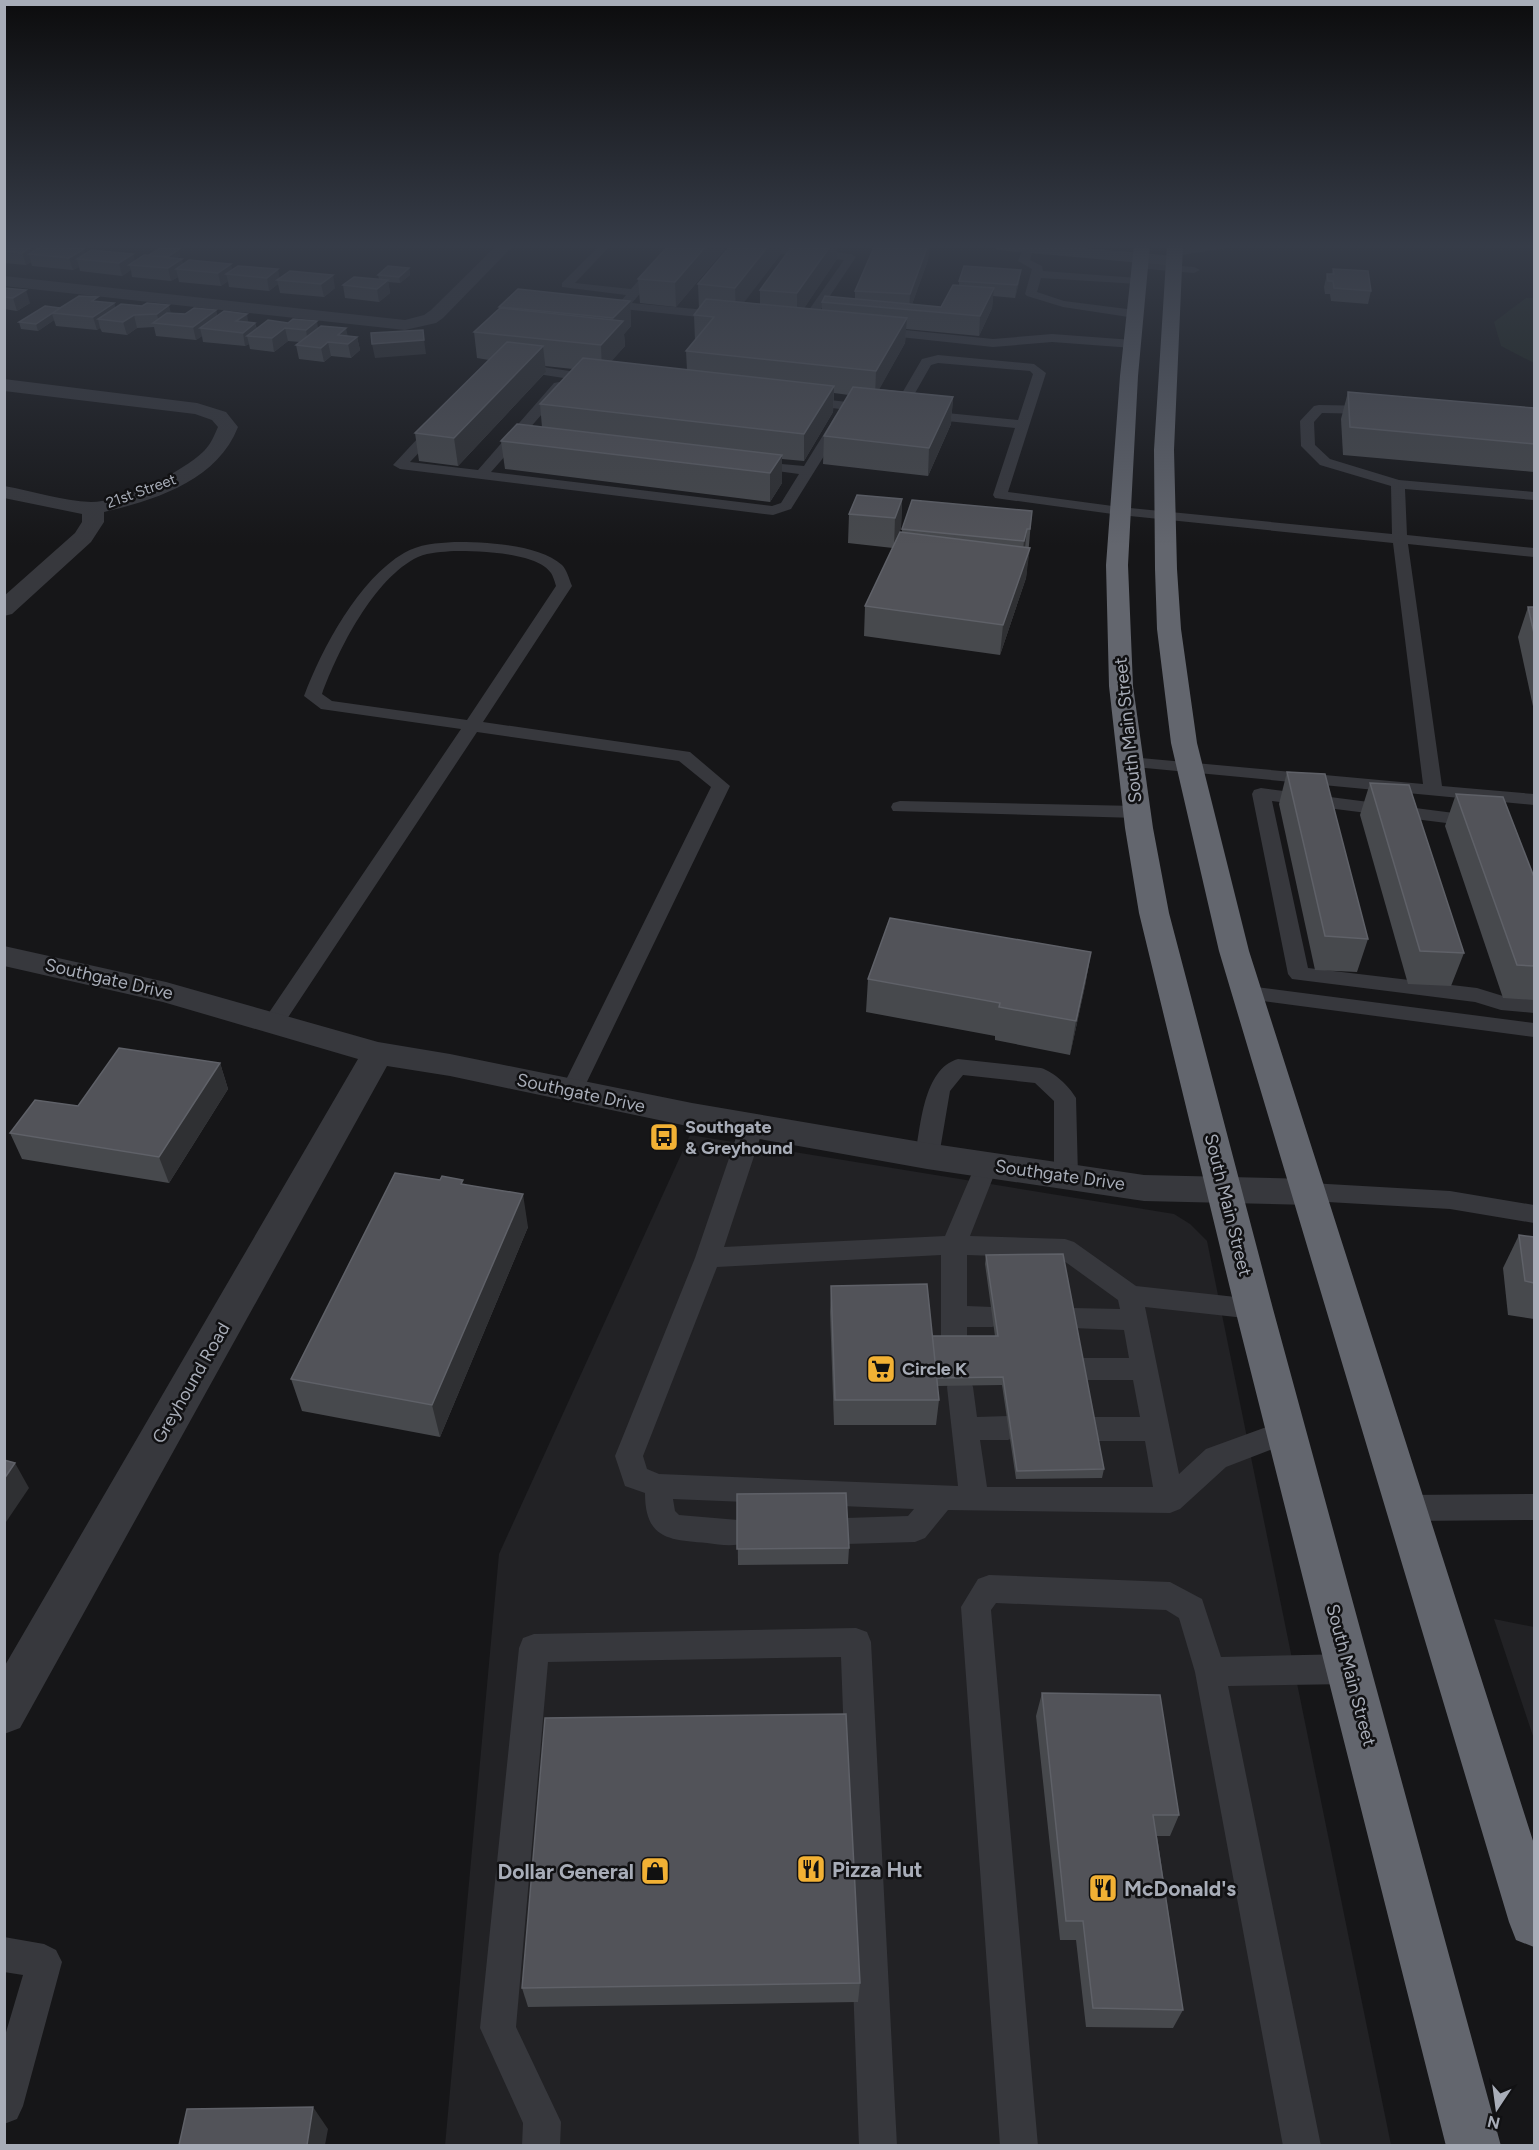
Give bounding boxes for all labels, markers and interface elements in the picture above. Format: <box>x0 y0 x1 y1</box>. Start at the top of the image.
street label: 21st Street <box>104 470 179 512</box>
street label: South Main Street <box>1109 656 1147 804</box>
street label: Southgate Drive <box>43 954 175 1004</box>
street label: Southgate Drive <box>515 1069 647 1117</box>
place label: Southgate & Greyhound <box>685 1116 793 1159</box>
bus stop icon: Southgate & Greyhound <box>648 1121 680 1153</box>
street label: South Main Street <box>1200 1131 1256 1279</box>
street label: Southgate Drive <box>994 1155 1126 1195</box>
street label: Greyhound Road <box>148 1319 234 1447</box>
supermarket icon: Circle K <box>865 1353 897 1385</box>
place label: Circle K <box>902 1358 967 1380</box>
street label: South Main Street <box>1321 1601 1381 1749</box>
restaurant icon: Pizza Hut <box>795 1853 827 1885</box>
shop icon: Dollar General <box>639 1855 671 1887</box>
place label: Pizza Hut <box>832 1857 923 1882</box>
place label: Dollar General <box>498 1859 634 1884</box>
restaurant icon: McDonald's <box>1087 1872 1119 1904</box>
place label: McDonald's <box>1124 1876 1236 1901</box>
north arrow <box>1467 2078 1527 2138</box>
text: N <box>1486 2111 1502 2133</box>

